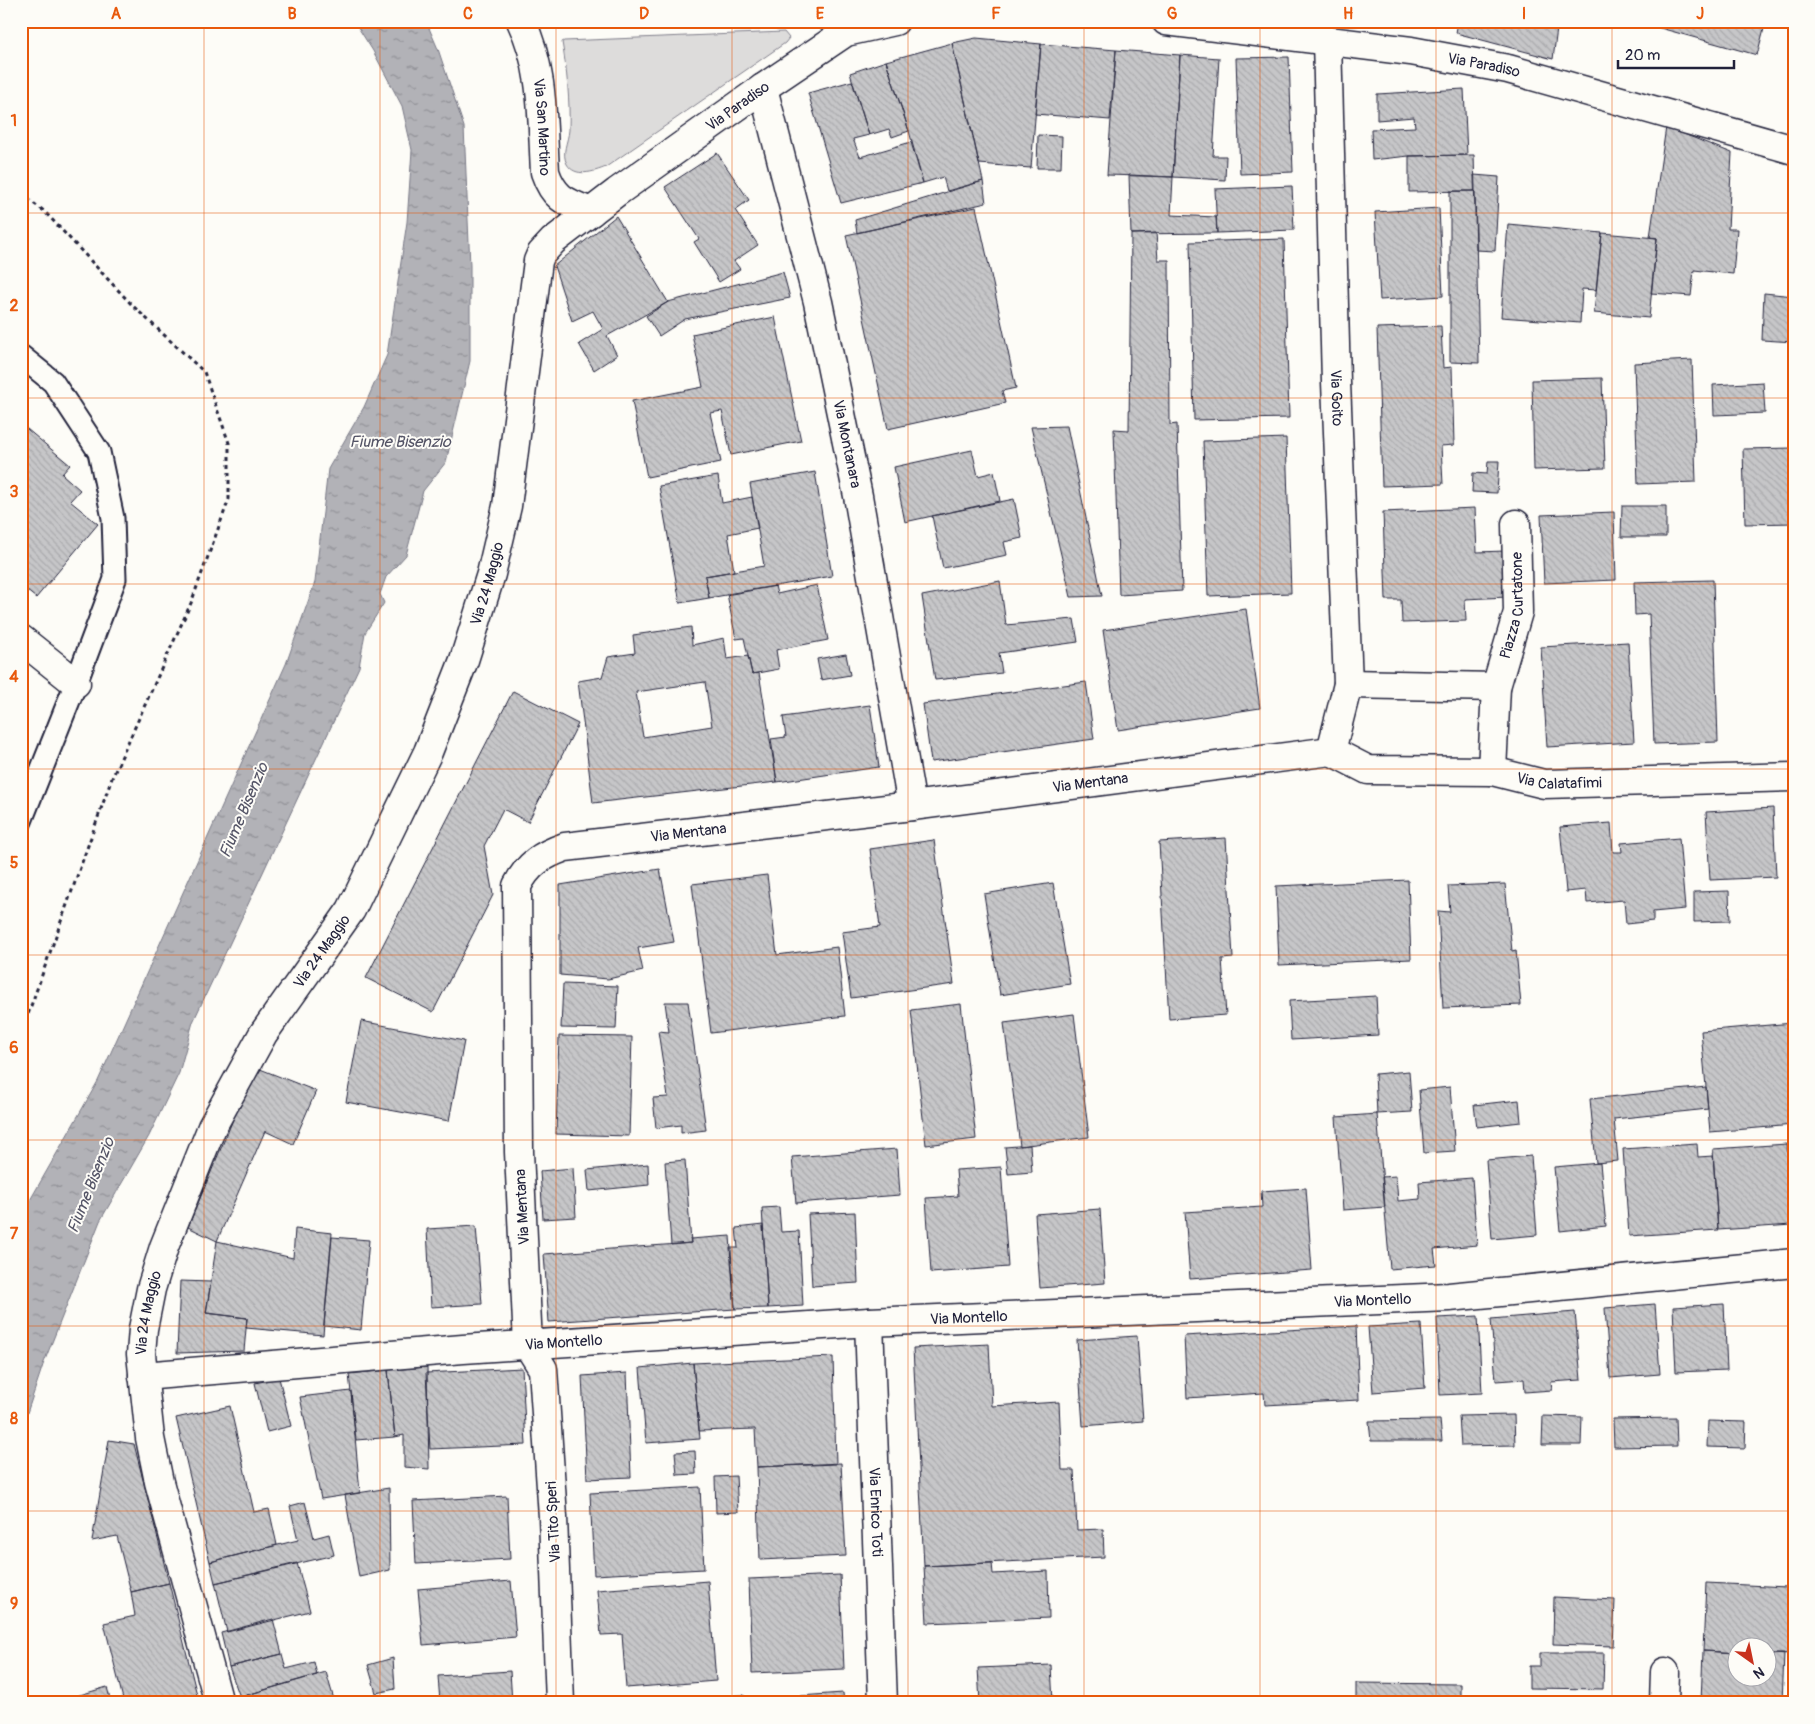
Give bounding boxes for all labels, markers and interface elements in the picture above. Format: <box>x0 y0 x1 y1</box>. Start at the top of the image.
text: A <box>111 4 122 24</box>
text: B <box>287 4 297 24</box>
text: C <box>463 4 473 24</box>
text: D <box>639 4 649 24</box>
text: E <box>816 4 825 24</box>
text: F <box>991 4 1001 24</box>
text: G <box>1167 4 1178 24</box>
text: H <box>1343 4 1353 24</box>
text: I <box>1522 4 1526 24</box>
text: J <box>1696 4 1704 24</box>
scale bar <box>1618 38 1734 70</box>
text: 20 m <box>1625 46 1660 65</box>
street label: Via Paradiso <box>1446 49 1522 82</box>
street label: Via San Martino <box>528 77 554 176</box>
street label: Via Paradiso <box>702 77 773 136</box>
text: 1 <box>11 111 17 131</box>
text: 2 <box>10 296 19 316</box>
street label: Via Goito <box>1326 369 1347 427</box>
street label: Via Montanara <box>828 398 865 490</box>
water label: Fiume Bisenzio <box>349 432 452 452</box>
text: 3 <box>10 482 19 502</box>
street label: Via 24 Maggio <box>466 540 508 628</box>
street label: Piazza Curtatone <box>1496 551 1528 661</box>
text: 4 <box>9 667 19 687</box>
water label: Fiume Bisenzio <box>215 759 273 861</box>
street label: Via Calatafimi <box>1514 768 1602 794</box>
street label: Via Mentana <box>1051 769 1129 797</box>
street label: Via Mentana <box>649 819 727 847</box>
text: 5 <box>10 853 19 873</box>
street label: Via 24 Maggio <box>290 911 355 992</box>
text: 6 <box>9 1038 19 1058</box>
water label: Fiume Bisenzio <box>63 1133 120 1236</box>
street label: Via Mentana <box>511 1168 534 1245</box>
text: 7 <box>10 1224 19 1244</box>
street label: Via 24 Maggio <box>132 1268 166 1356</box>
street label: Via Montello <box>1333 1290 1412 1312</box>
street label: Via Montello <box>930 1307 1008 1329</box>
street label: Via Montello <box>524 1331 603 1355</box>
text: 8 <box>10 1409 18 1429</box>
street label: Via Enrico Toti <box>864 1467 887 1557</box>
street label: Via Tito Speri <box>542 1480 565 1563</box>
text: 9 <box>10 1594 18 1614</box>
north arrow <box>1728 1636 1778 1686</box>
text: N <box>1750 1663 1767 1682</box>

